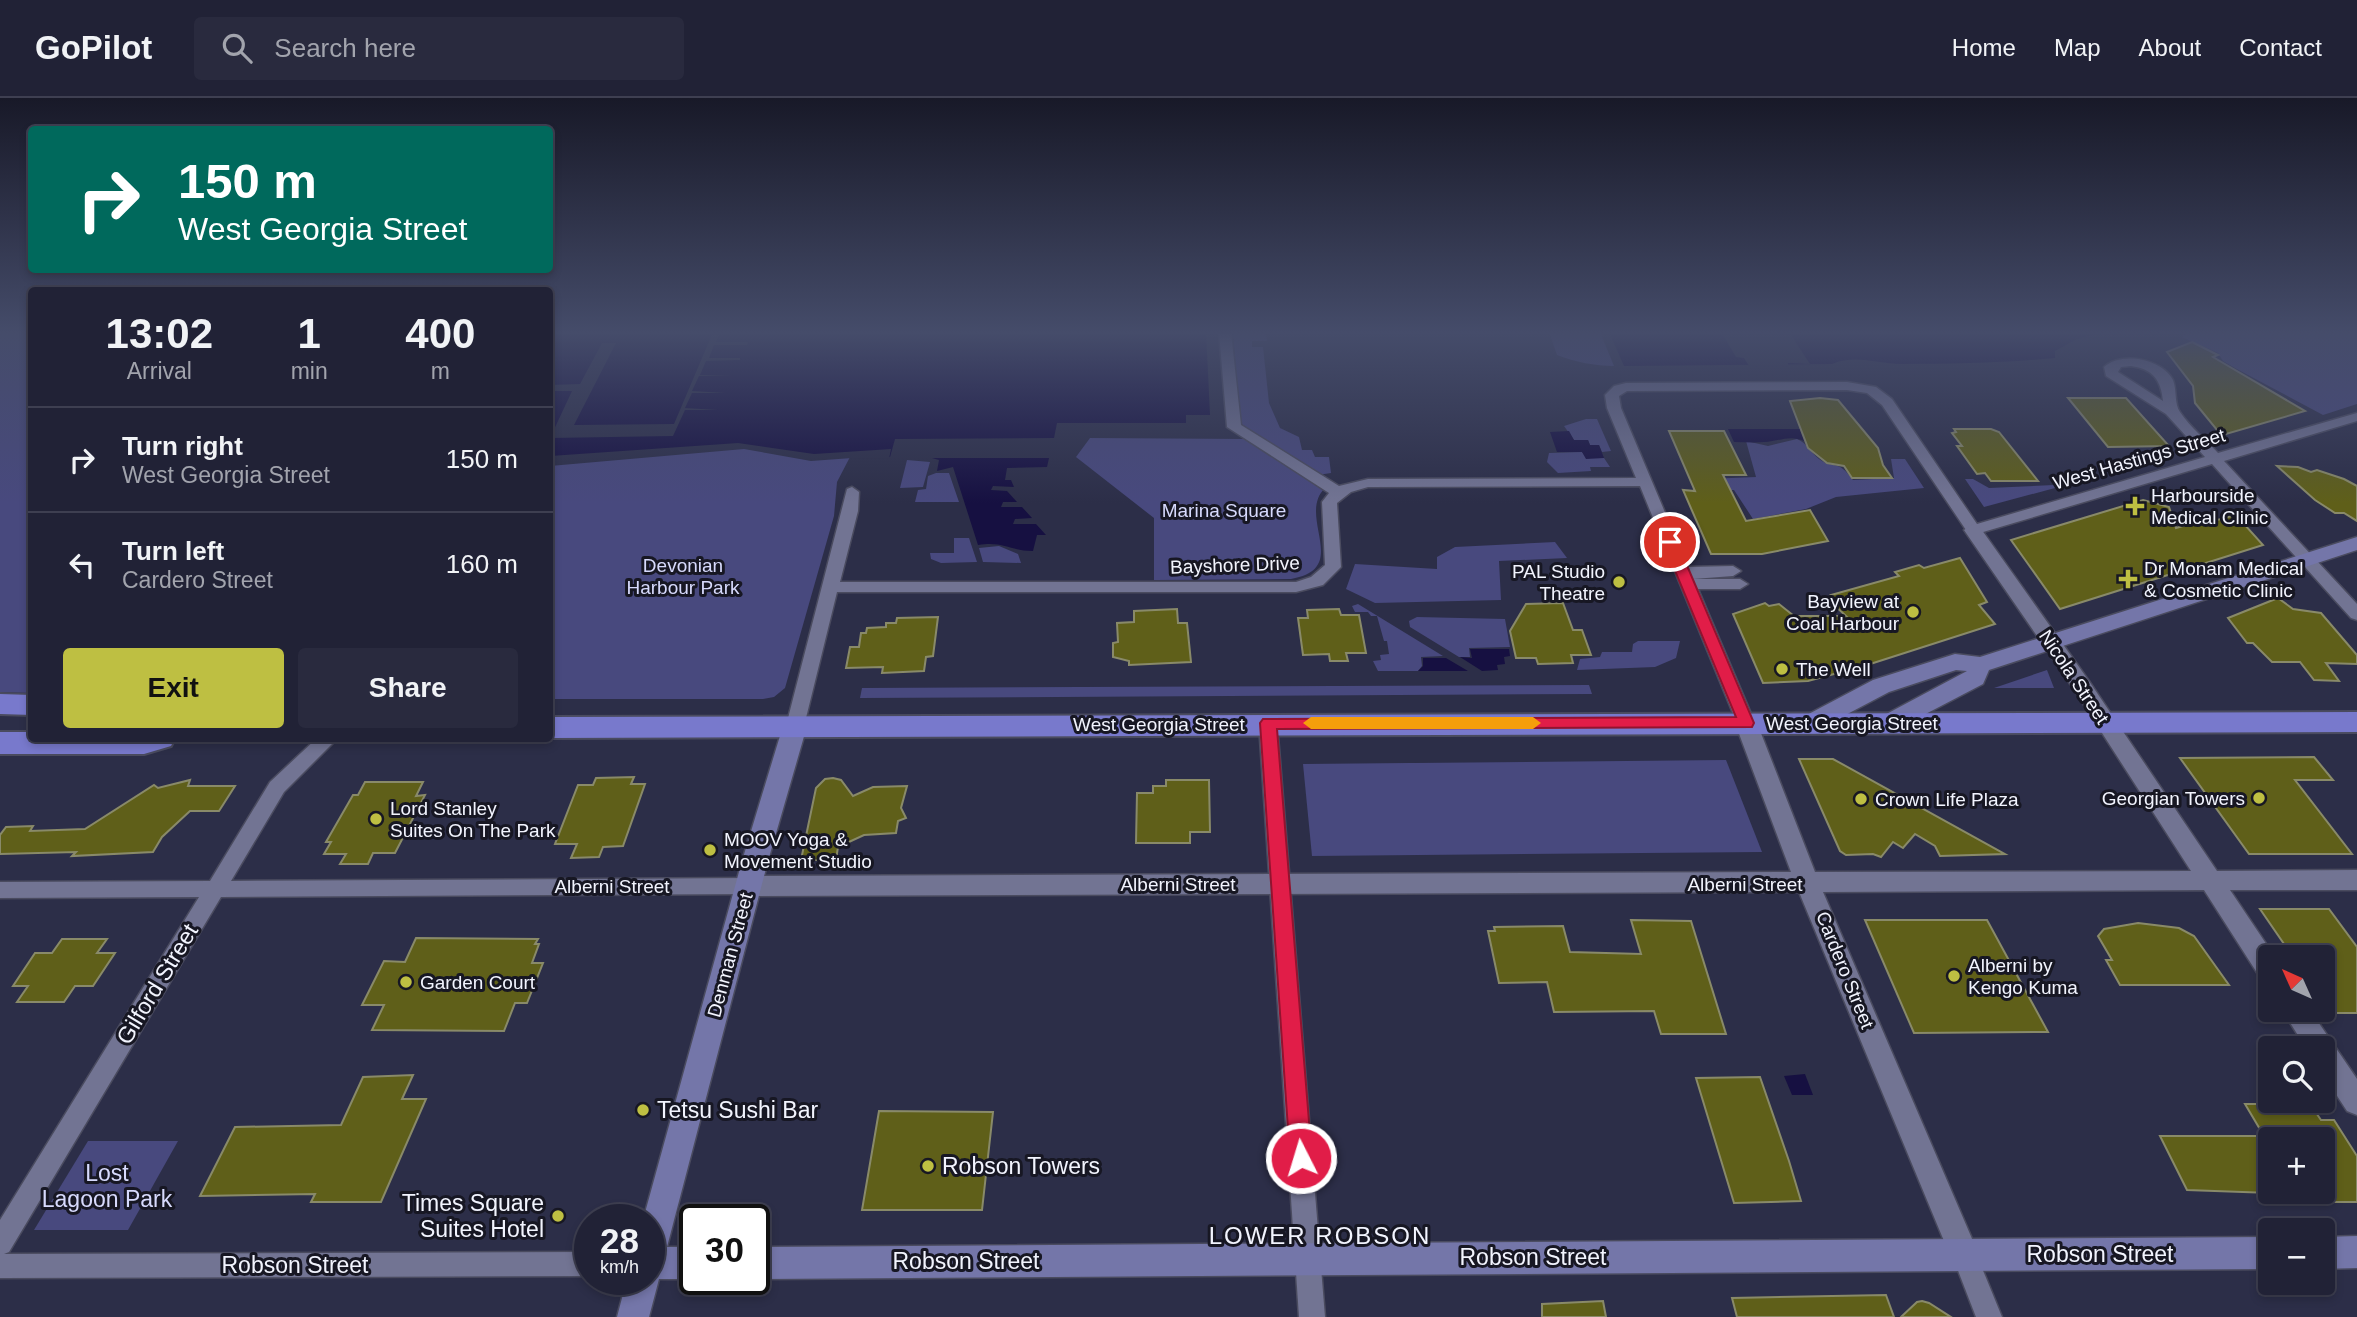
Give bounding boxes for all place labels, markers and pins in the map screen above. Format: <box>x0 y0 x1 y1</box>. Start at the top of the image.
place label: Harbourside Medical Clinic <box>2151 485 2268 528</box>
marker: Harbourside Medical Clinic <box>2125 496 2145 516</box>
pin <box>1640 512 1700 572</box>
place label: Dr Monam Medical & Cosmetic Clinic <box>2144 558 2303 601</box>
place label: PAL Studio Theatre <box>1512 561 1605 604</box>
marker: Dr Monam Medical & Cosmetic Clinic <box>2118 569 2138 589</box>
marker: PAL Studio Theatre <box>1611 574 1627 590</box>
place label: Bayview at Coal Harbour <box>1786 591 1900 634</box>
marker: Bayview at Coal Harbour <box>1905 604 1921 620</box>
place label: The Well <box>1796 659 1871 680</box>
marker: The Well <box>1774 661 1790 677</box>
place label: Georgian Towers <box>2102 788 2245 809</box>
place label: Crown Life Plaza <box>1875 789 2019 810</box>
marker: Georgian Towers <box>2251 790 2267 806</box>
marker: Crown Life Plaza <box>1853 791 1869 807</box>
place label: Lord Stanley Suites On The Park <box>390 798 556 841</box>
marker: Lord Stanley Suites On The Park <box>368 811 384 827</box>
place label: MOOV Yoga & Movement Studio <box>724 829 872 872</box>
marker: MOOV Yoga & Movement Studio <box>702 842 718 858</box>
place label: Alberni by Kengo Kuma <box>1968 955 2078 998</box>
marker: Alberni by Kengo Kuma <box>1946 968 1962 984</box>
place label: Garden Court <box>420 972 536 993</box>
marker: Garden Court <box>398 974 414 990</box>
place label: Tetsu Sushi Bar <box>657 1097 818 1123</box>
marker: Tetsu Sushi Bar <box>635 1102 651 1118</box>
place label: Robson Towers <box>942 1153 1100 1179</box>
marker: Robson Towers <box>920 1158 936 1174</box>
place label: Times Square Suites Hotel <box>402 1190 544 1242</box>
marker: Times Square Suites Hotel <box>550 1208 566 1224</box>

